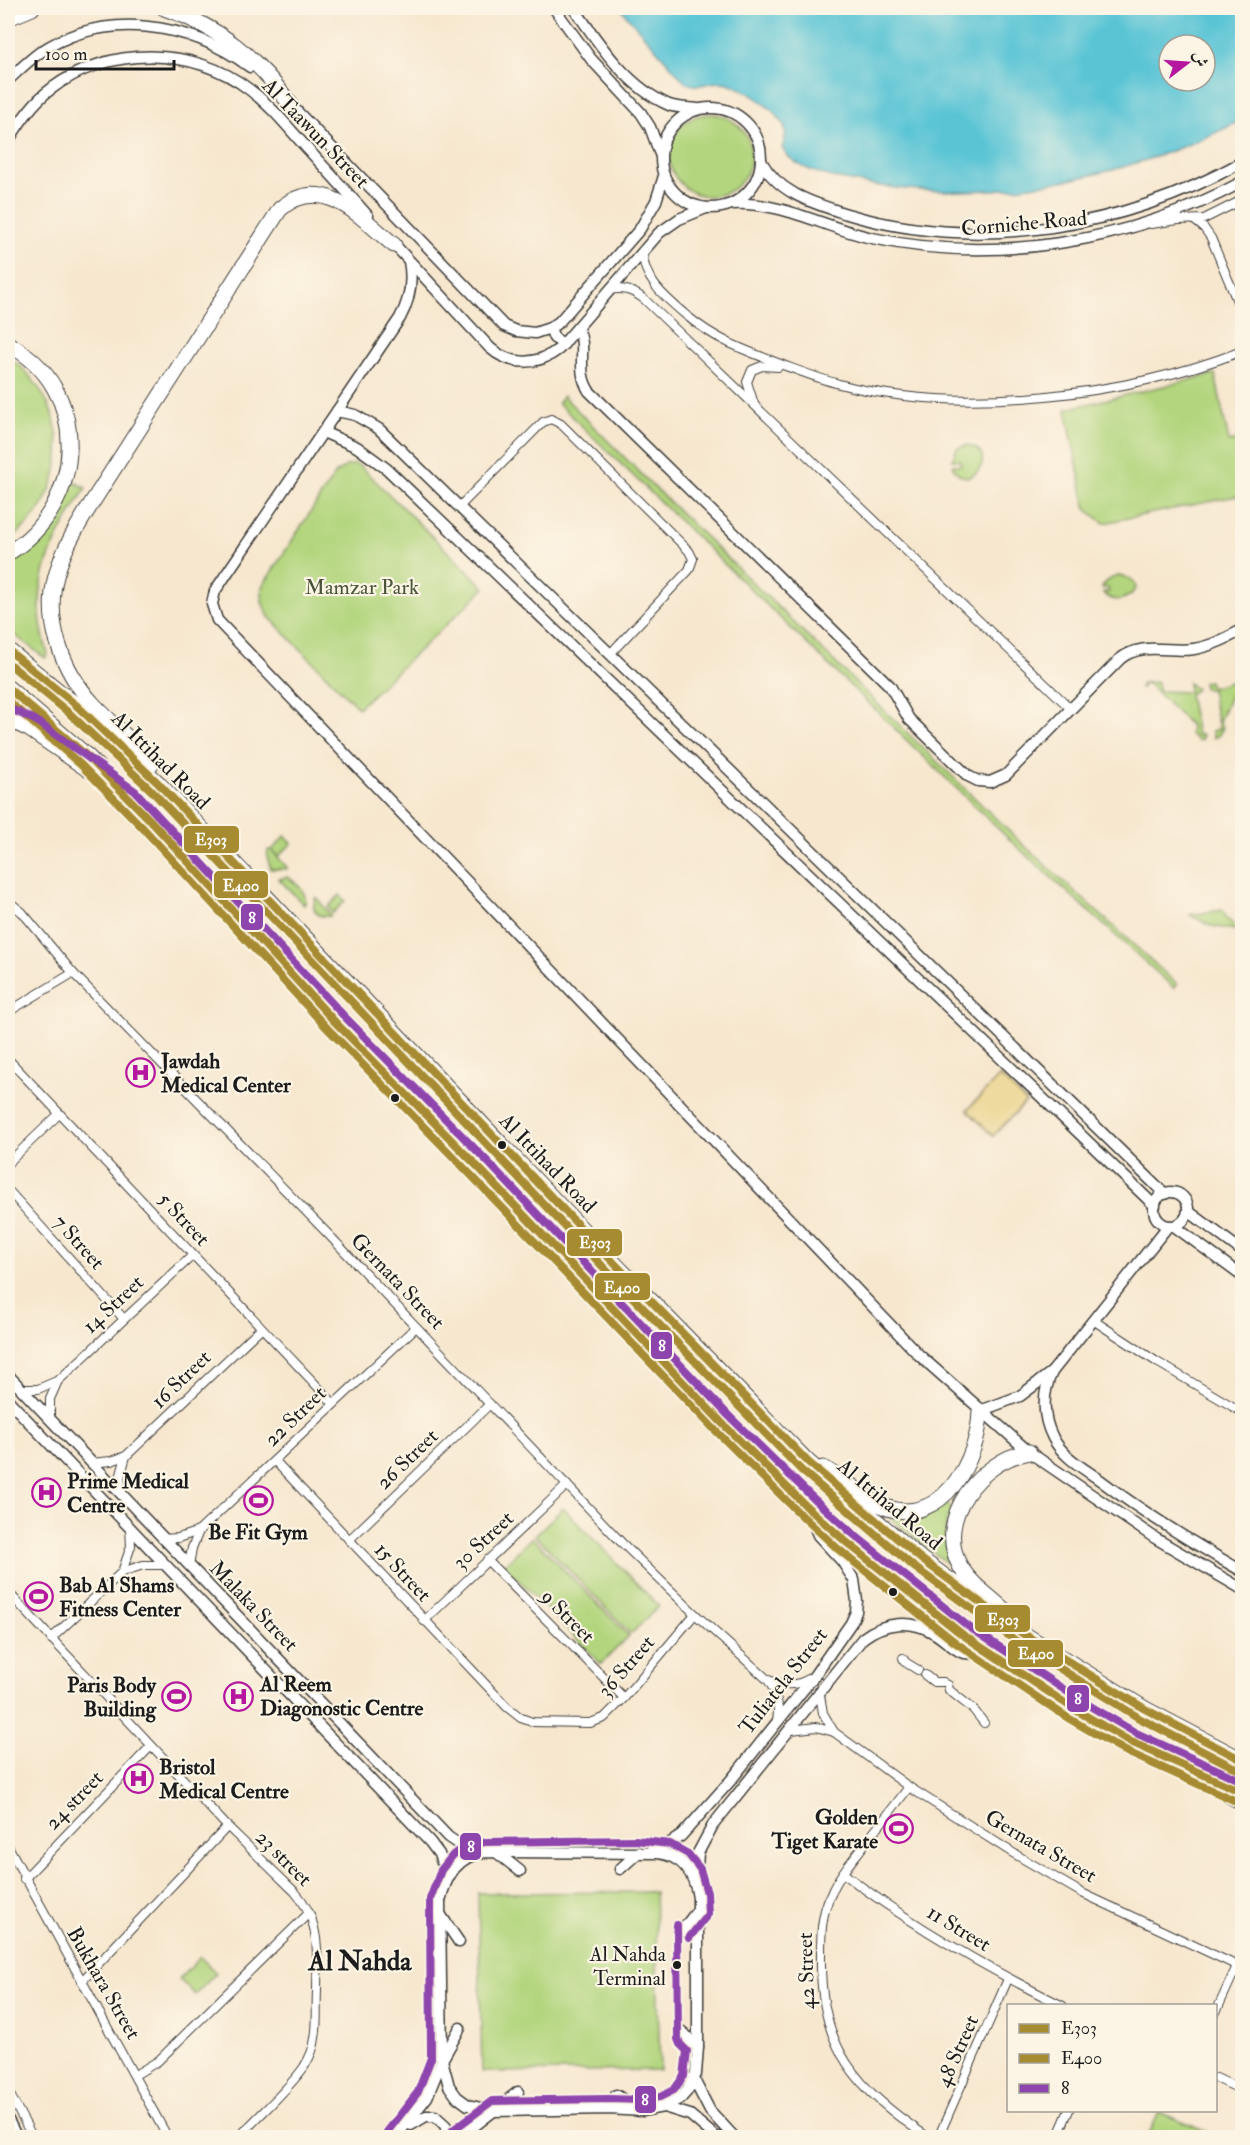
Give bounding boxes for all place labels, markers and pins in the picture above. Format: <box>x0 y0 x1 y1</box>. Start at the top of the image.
place label: Jawdah Medical Center <box>160 1048 292 1099</box>
hospital icon: Jawdah Medical Center <box>124 1057 156 1089</box>
unlabelled marker <box>389 1092 401 1104</box>
unlabelled marker <box>496 1139 508 1151</box>
place label: Prime Medical Centre <box>67 1468 190 1519</box>
hospital icon: Prime Medical Centre <box>30 1477 62 1509</box>
sports icon: Be Fit Gym <box>242 1485 274 1517</box>
place label: Be Fit Gym <box>208 1519 309 1546</box>
place label: Bab Al Shams Fitness Center <box>59 1572 182 1623</box>
sports icon: Bab Al Shams Fitness Center <box>22 1581 54 1613</box>
unlabelled marker <box>887 1586 899 1598</box>
place label: Al Reem Diagonostic Centre <box>259 1671 423 1722</box>
place label: Paris Body Building <box>67 1672 157 1723</box>
hospital icon: Al Reem Diagonostic Centre <box>223 1680 255 1712</box>
sports icon: Paris Body Building <box>161 1681 193 1713</box>
place label: Bristol Medical Centre <box>158 1754 289 1805</box>
hospital icon: Bristol Medical Centre <box>122 1763 154 1795</box>
place label: Golden Tiget Karate <box>770 1804 878 1855</box>
sports icon: Golden Tiget Karate <box>883 1813 915 1845</box>
place label: Al Nahda Terminal <box>589 1942 667 1991</box>
marker: Al Nahda Terminal <box>671 1959 683 1971</box>

